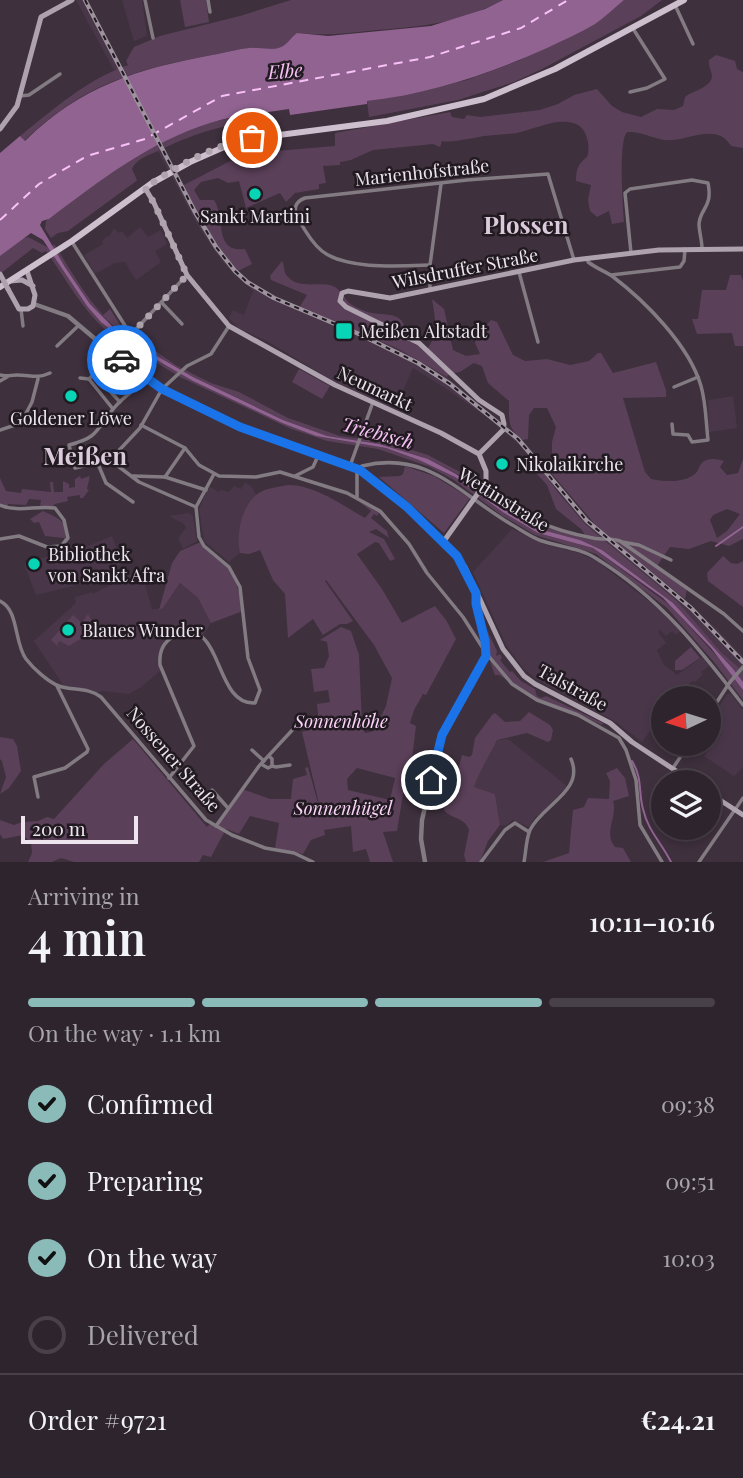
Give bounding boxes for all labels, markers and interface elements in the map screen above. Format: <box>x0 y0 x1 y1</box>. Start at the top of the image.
water label: Elbe <box>266 56 303 84</box>
pin <box>222 108 282 168</box>
icon: bag <box>233 119 271 157</box>
street label: Marienhofstraße <box>354 153 490 191</box>
marker: Sankt Martini <box>247 186 263 202</box>
place label: Sankt Martini <box>200 204 310 228</box>
district label: Plossen <box>484 208 569 240</box>
street label: Wilsdruffer Straße <box>389 242 540 294</box>
place label: Meißen Altstadt <box>360 319 488 343</box>
marker: Meißen Altstadt <box>334 321 354 341</box>
courier <box>87 325 157 395</box>
icon: car <box>103 341 141 379</box>
street label: Neumarkt <box>333 360 417 416</box>
marker: Goldener Löwe <box>63 388 79 404</box>
place label: Goldener Löwe <box>10 406 132 430</box>
water label: Triebisch <box>339 410 417 454</box>
district label: Meißen <box>43 439 127 471</box>
place label: Nikolaikirche <box>516 452 623 476</box>
marker: Nikolaikirche <box>494 456 510 472</box>
street label: Wettinstraße <box>453 461 554 537</box>
place label: Bibliothek von Sankt Afra <box>47 542 165 587</box>
marker: Bibliothek von Sankt Afra <box>26 556 42 572</box>
place label: Blaues Wunder <box>82 618 203 642</box>
marker: Blaues Wunder <box>60 622 76 638</box>
street label: Talstraße <box>534 658 612 716</box>
north arrow <box>651 686 721 756</box>
map controls <box>651 686 721 840</box>
street label: Nossener Straße <box>122 701 226 817</box>
park label: Sonnenhöhe <box>293 709 388 733</box>
pin <box>401 750 461 810</box>
icon: home <box>412 761 450 799</box>
button: layers <box>651 770 721 840</box>
park label: Sonnenhügel <box>293 796 393 820</box>
scale bar <box>21 813 138 845</box>
text: 200 m <box>32 815 86 841</box>
text: Arriving in <box>28 880 140 911</box>
text: 10:11–10:16 <box>589 904 715 939</box>
text: 4 min <box>28 906 146 968</box>
text: On the way · 1.1 km <box>28 1017 221 1048</box>
icon: check <box>28 1085 66 1123</box>
text: Confirmed <box>87 1086 214 1121</box>
text: 09:38 <box>661 1088 715 1119</box>
icon: check <box>28 1162 66 1200</box>
text: Preparing <box>87 1163 203 1198</box>
text: 09:51 <box>665 1165 715 1196</box>
icon: check <box>28 1239 66 1277</box>
text: On the way <box>87 1240 217 1275</box>
text: 10:03 <box>662 1242 715 1273</box>
text: Delivered <box>87 1317 199 1352</box>
text: Order #9721 <box>28 1402 167 1437</box>
text: €24.21 <box>640 1402 715 1437</box>

